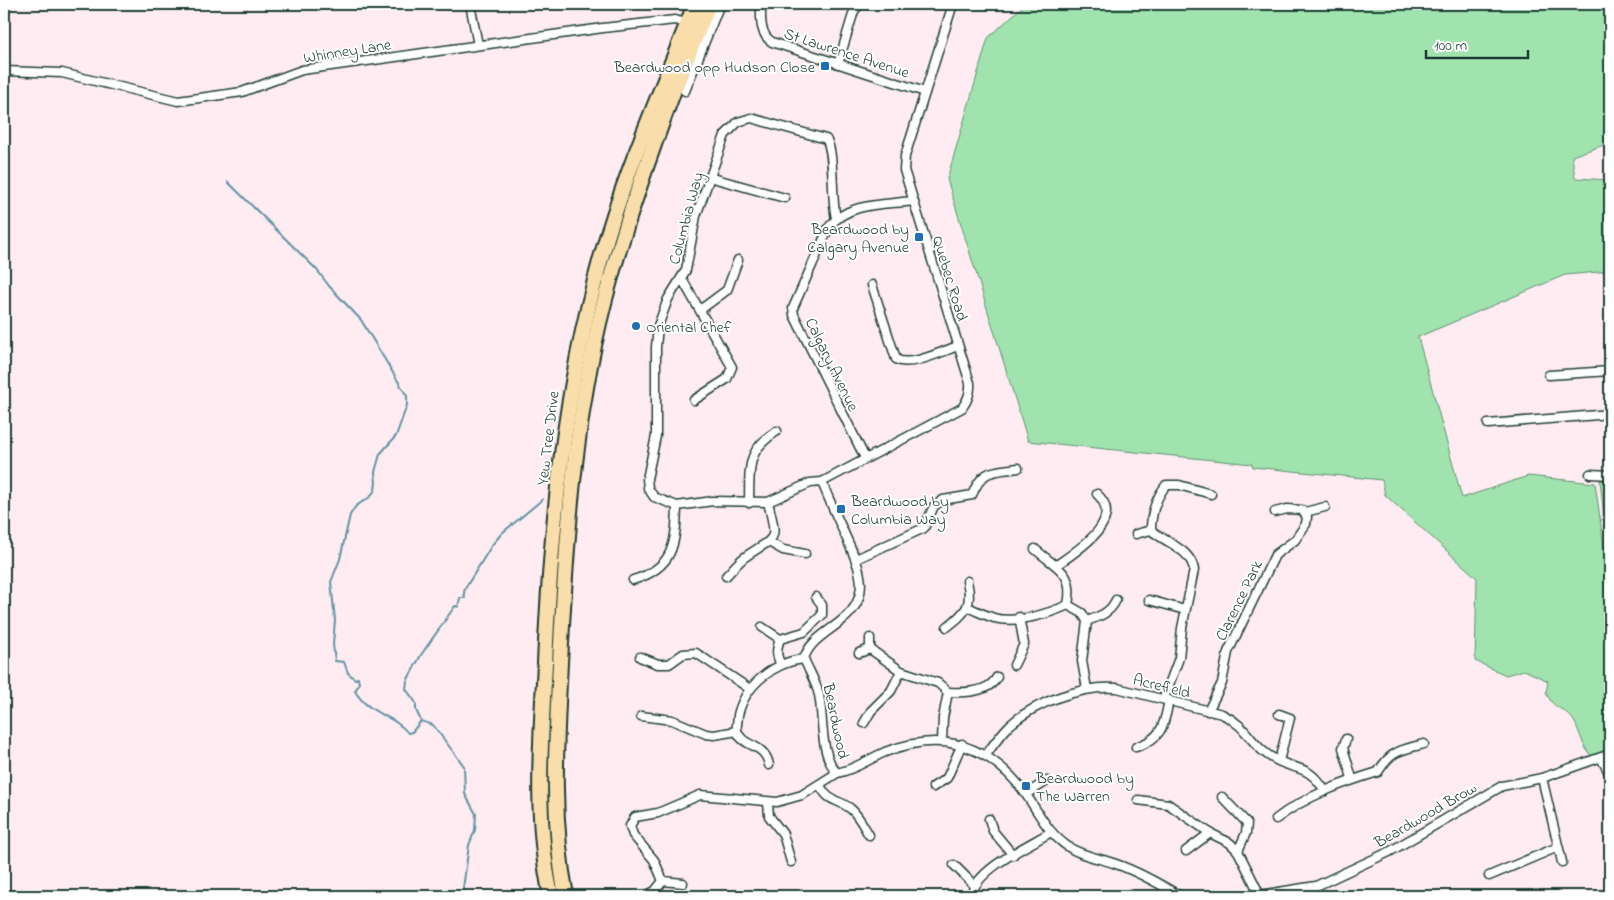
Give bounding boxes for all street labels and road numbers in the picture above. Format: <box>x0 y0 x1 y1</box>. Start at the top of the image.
street label: St Lawrence Avenue <box>780 22 913 86</box>
street label: Whinney Lane <box>302 33 394 71</box>
street label: Columbia Way <box>663 170 711 267</box>
street label: Quebec Road <box>925 233 973 324</box>
street label: Calgary Avenue <box>798 314 865 417</box>
street label: Yew Tree Drive <box>531 389 567 487</box>
street label: Clarence Park <box>1210 555 1270 645</box>
street label: Acrefield <box>1130 668 1193 706</box>
street label: Beardwood <box>815 681 855 761</box>
street label: Beardwood Brow <box>1369 777 1482 855</box>

